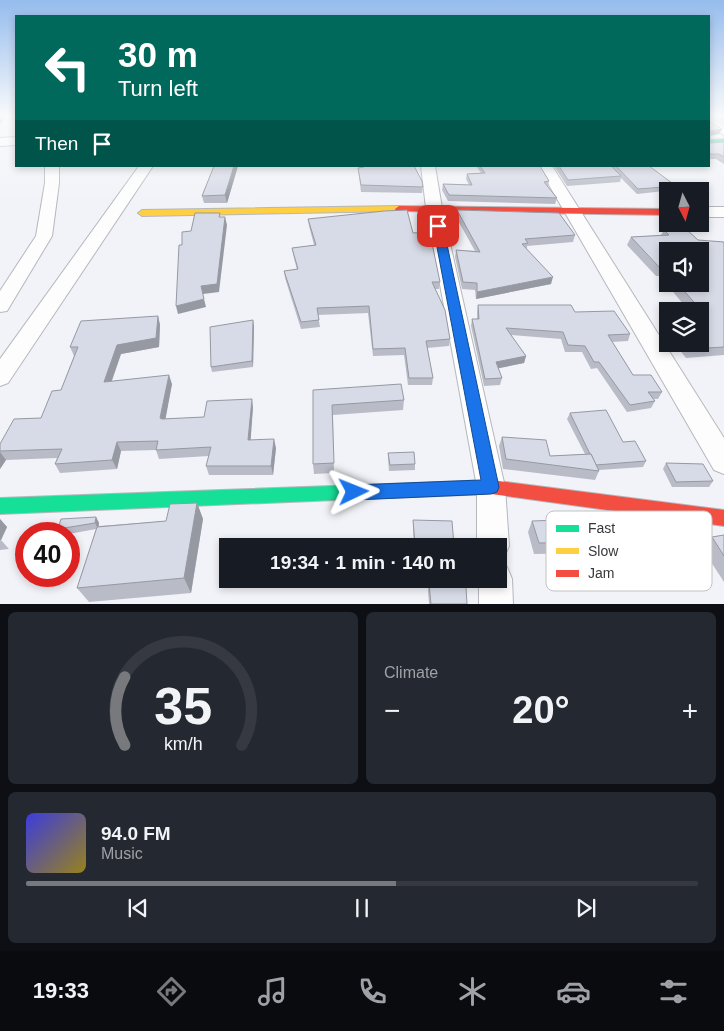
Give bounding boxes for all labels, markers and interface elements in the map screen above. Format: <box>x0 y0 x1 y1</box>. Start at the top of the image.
icon: left <box>35 35 100 100</box>
text: 30 m <box>118 35 198 74</box>
text: Turn left <box>118 76 198 101</box>
icon: arrive <box>88 130 116 158</box>
text: Then <box>35 133 78 154</box>
north arrow <box>659 182 709 232</box>
map controls <box>659 182 709 352</box>
pin <box>417 205 459 247</box>
icon: arrive <box>424 212 452 240</box>
button: sound <box>659 242 709 292</box>
button: layers <box>659 302 709 352</box>
position arrow <box>327 465 379 517</box>
legend <box>546 511 712 591</box>
text: Fast <box>588 520 615 536</box>
speed limit sign: 40 <box>15 522 80 587</box>
text: Slow <box>588 543 619 559</box>
text: 19:34 · 1 min · 140 m <box>270 552 456 573</box>
text: Jam <box>588 565 614 581</box>
text: Climate <box>384 664 438 681</box>
text: 35 <box>154 677 212 735</box>
text: 20° <box>512 689 570 731</box>
text: − <box>384 695 400 726</box>
text: + <box>682 695 698 726</box>
text: km/h <box>164 734 202 754</box>
text: 94.0 FM <box>101 823 171 844</box>
text: Music <box>101 845 143 862</box>
icon: previous <box>124 894 152 922</box>
icon: pause <box>348 894 376 922</box>
icon: next <box>572 894 600 922</box>
icon: directions <box>154 974 189 1009</box>
icon: music <box>255 974 290 1009</box>
icon: phone <box>355 974 390 1009</box>
icon: climate <box>455 974 490 1009</box>
icon: car <box>556 974 591 1009</box>
icon: filters <box>656 974 691 1009</box>
text: 19:33 <box>33 978 89 1003</box>

